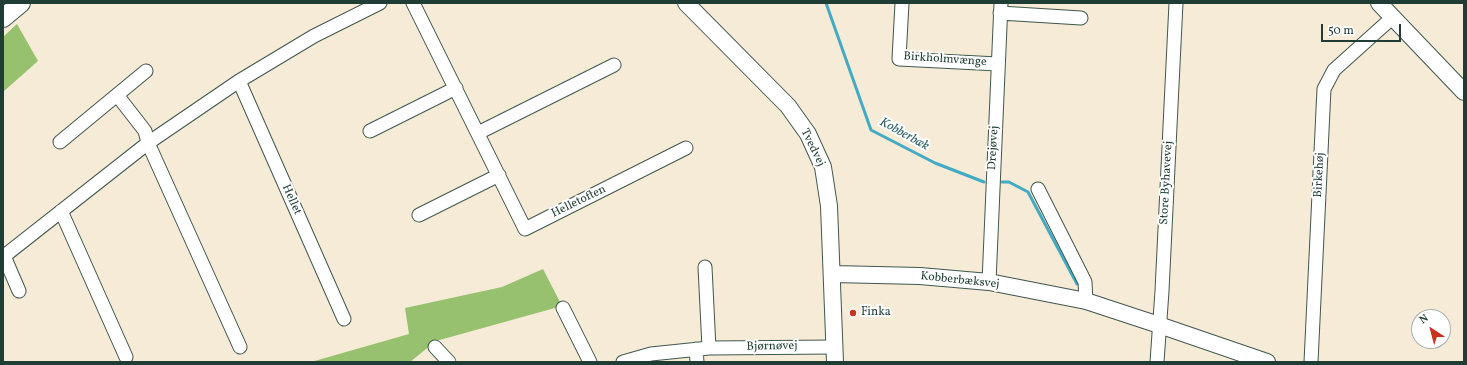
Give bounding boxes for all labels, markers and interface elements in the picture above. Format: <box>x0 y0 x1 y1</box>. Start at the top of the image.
scale bar <box>1323 16 1403 42</box>
text: 50 m <box>1328 23 1354 39</box>
street label: Birkholmvænge <box>903 50 987 70</box>
water label: Kobberbæk <box>876 115 932 155</box>
street label: Drejøvej <box>986 125 1002 171</box>
street label: Tvedvej <box>797 127 827 169</box>
street label: Store Byhavevej <box>1158 141 1176 225</box>
street label: Birkehøj <box>1312 152 1328 198</box>
street label: Hellet <box>278 183 304 217</box>
street label: Helletoften <box>549 183 609 221</box>
street label: Kobberbæksvej <box>920 270 1000 292</box>
place label: Finka <box>861 306 891 320</box>
marker: Finka <box>848 308 858 318</box>
north arrow <box>1411 309 1451 349</box>
text: N <box>1417 311 1432 328</box>
street label: Bjørnøvej <box>746 339 798 355</box>

